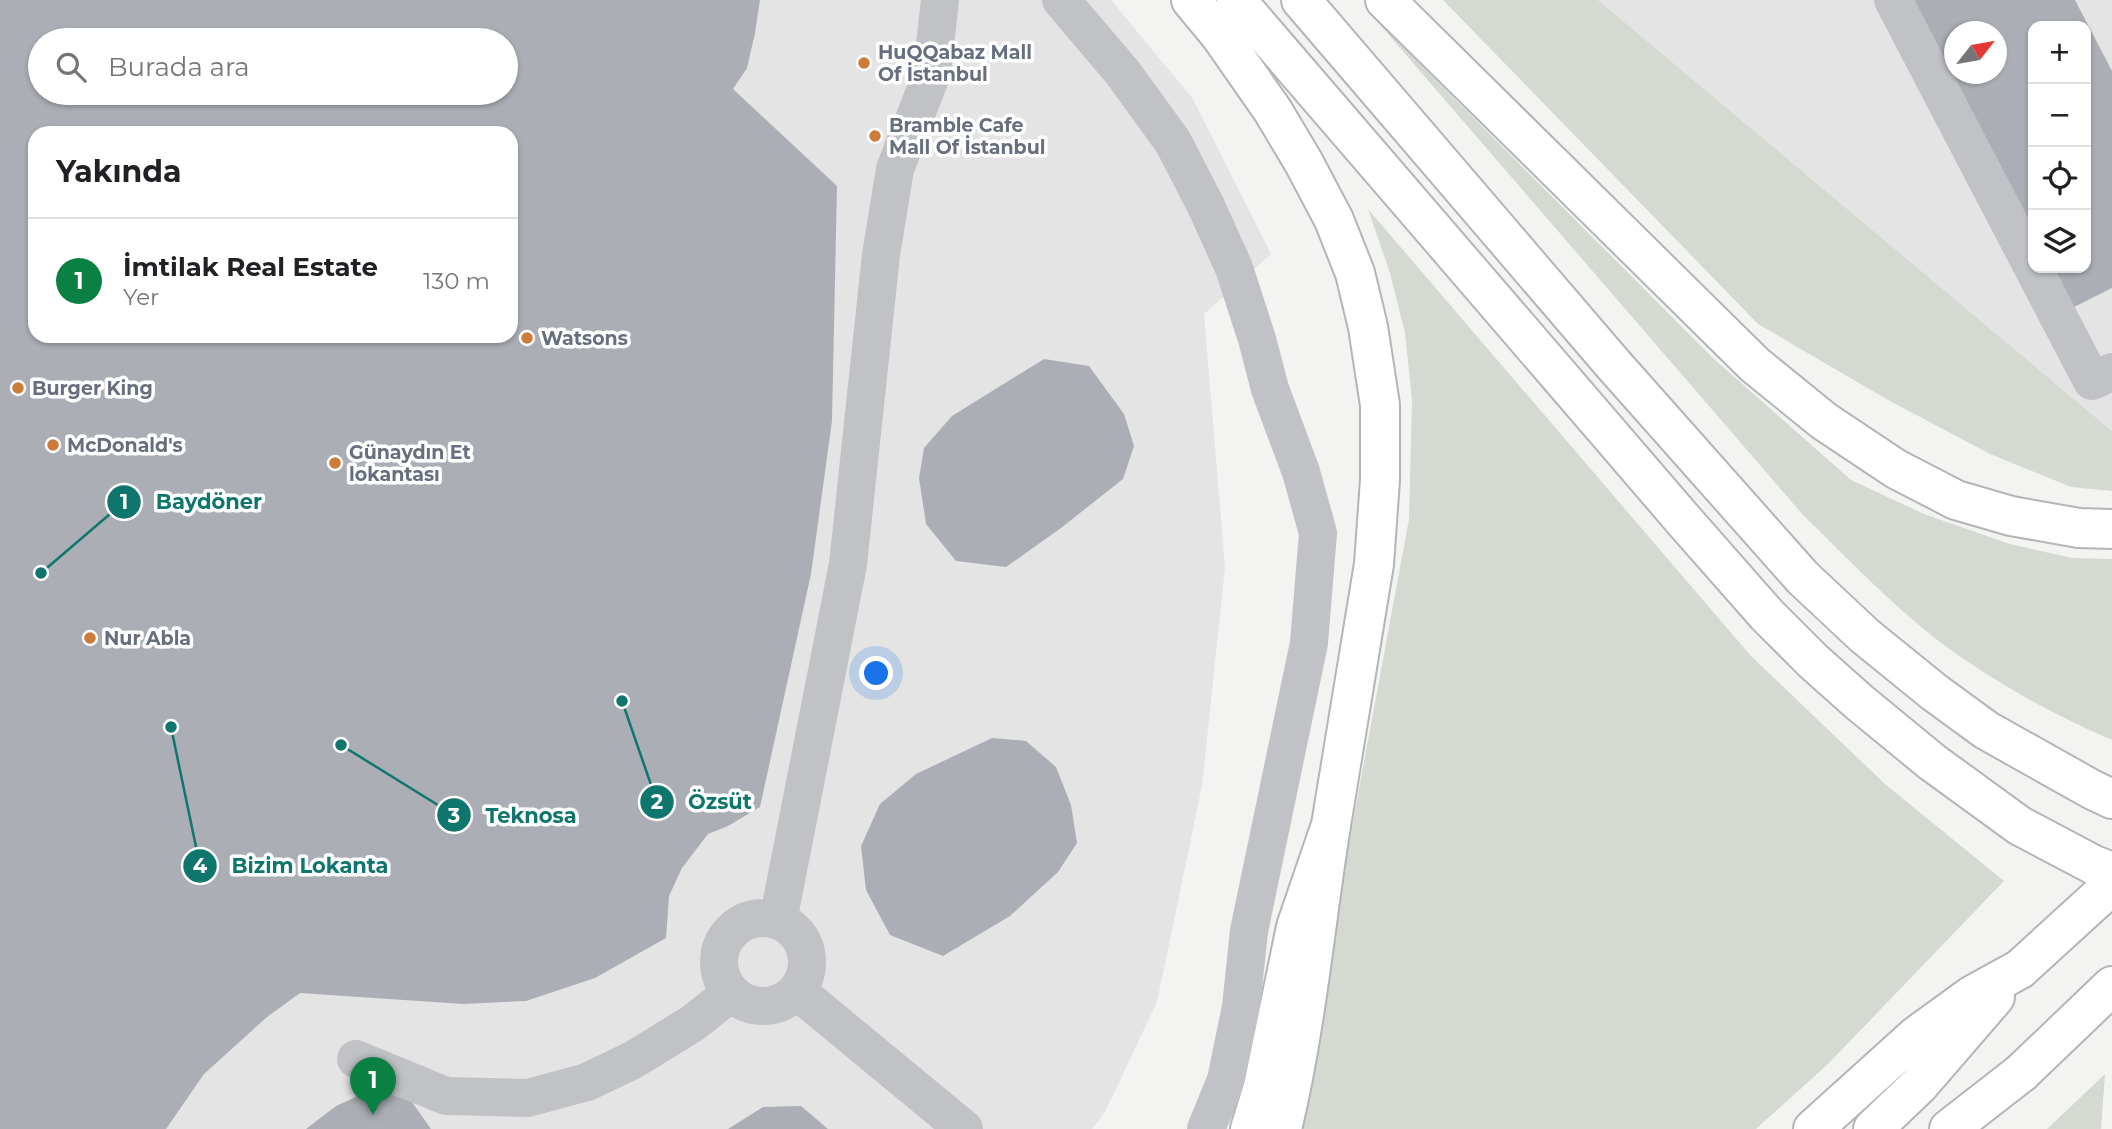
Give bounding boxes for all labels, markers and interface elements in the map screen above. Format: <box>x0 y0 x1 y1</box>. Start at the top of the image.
north arrow <box>1944 21 2007 84</box>
map controls <box>2028 21 2091 273</box>
button: + <box>2028 21 2091 84</box>
search box <box>28 28 518 105</box>
place label: HuQQabaz Mall Of İstanbul <box>878 41 1032 86</box>
icon: search <box>52 48 90 86</box>
text: Burada ara <box>108 51 250 83</box>
marker: HuQQabaz Mall Of İstanbul <box>856 55 872 71</box>
button: − <box>2028 84 2091 147</box>
place label: Bramble Cafe Mall Of İstanbul <box>889 114 1045 159</box>
marker: Bramble Cafe Mall Of İstanbul <box>867 128 883 144</box>
button: locate <box>2028 147 2091 210</box>
text: Yakında <box>56 153 182 190</box>
button: layers <box>2028 210 2091 273</box>
text: İmtilak Real Estate <box>123 251 378 283</box>
text: 1 <box>74 267 84 295</box>
text: 130 m <box>423 267 490 295</box>
text: Yer <box>123 283 159 311</box>
place label: Watsons <box>541 327 628 350</box>
marker: Watsons <box>519 330 535 346</box>
place label: Burger King <box>32 377 153 400</box>
marker: Burger King <box>10 380 26 396</box>
place label: McDonald's <box>67 434 183 457</box>
marker: McDonald's <box>45 437 61 453</box>
place label: Günaydın Et lokantası <box>349 441 471 486</box>
marker: Günaydın Et lokantası <box>327 455 343 471</box>
callout: Baydöner <box>106 481 276 523</box>
text: 1 <box>120 489 128 514</box>
text: Baydöner <box>156 489 262 514</box>
place label: Nur Abla <box>104 627 191 650</box>
marker: Nur Abla <box>82 630 98 646</box>
your location <box>859 656 893 690</box>
callout: Özsüt <box>639 781 766 823</box>
text: Özsüt <box>688 788 752 814</box>
text: 2 <box>651 789 663 814</box>
callout: Teknosa <box>436 794 591 836</box>
text: 3 <box>447 803 460 828</box>
text: Teknosa <box>485 803 577 828</box>
callout: Bizim Lokanta <box>182 845 402 887</box>
text: 4 <box>193 853 208 878</box>
text: Bizim Lokanta <box>231 853 389 878</box>
pin: 1 <box>350 1057 396 1115</box>

